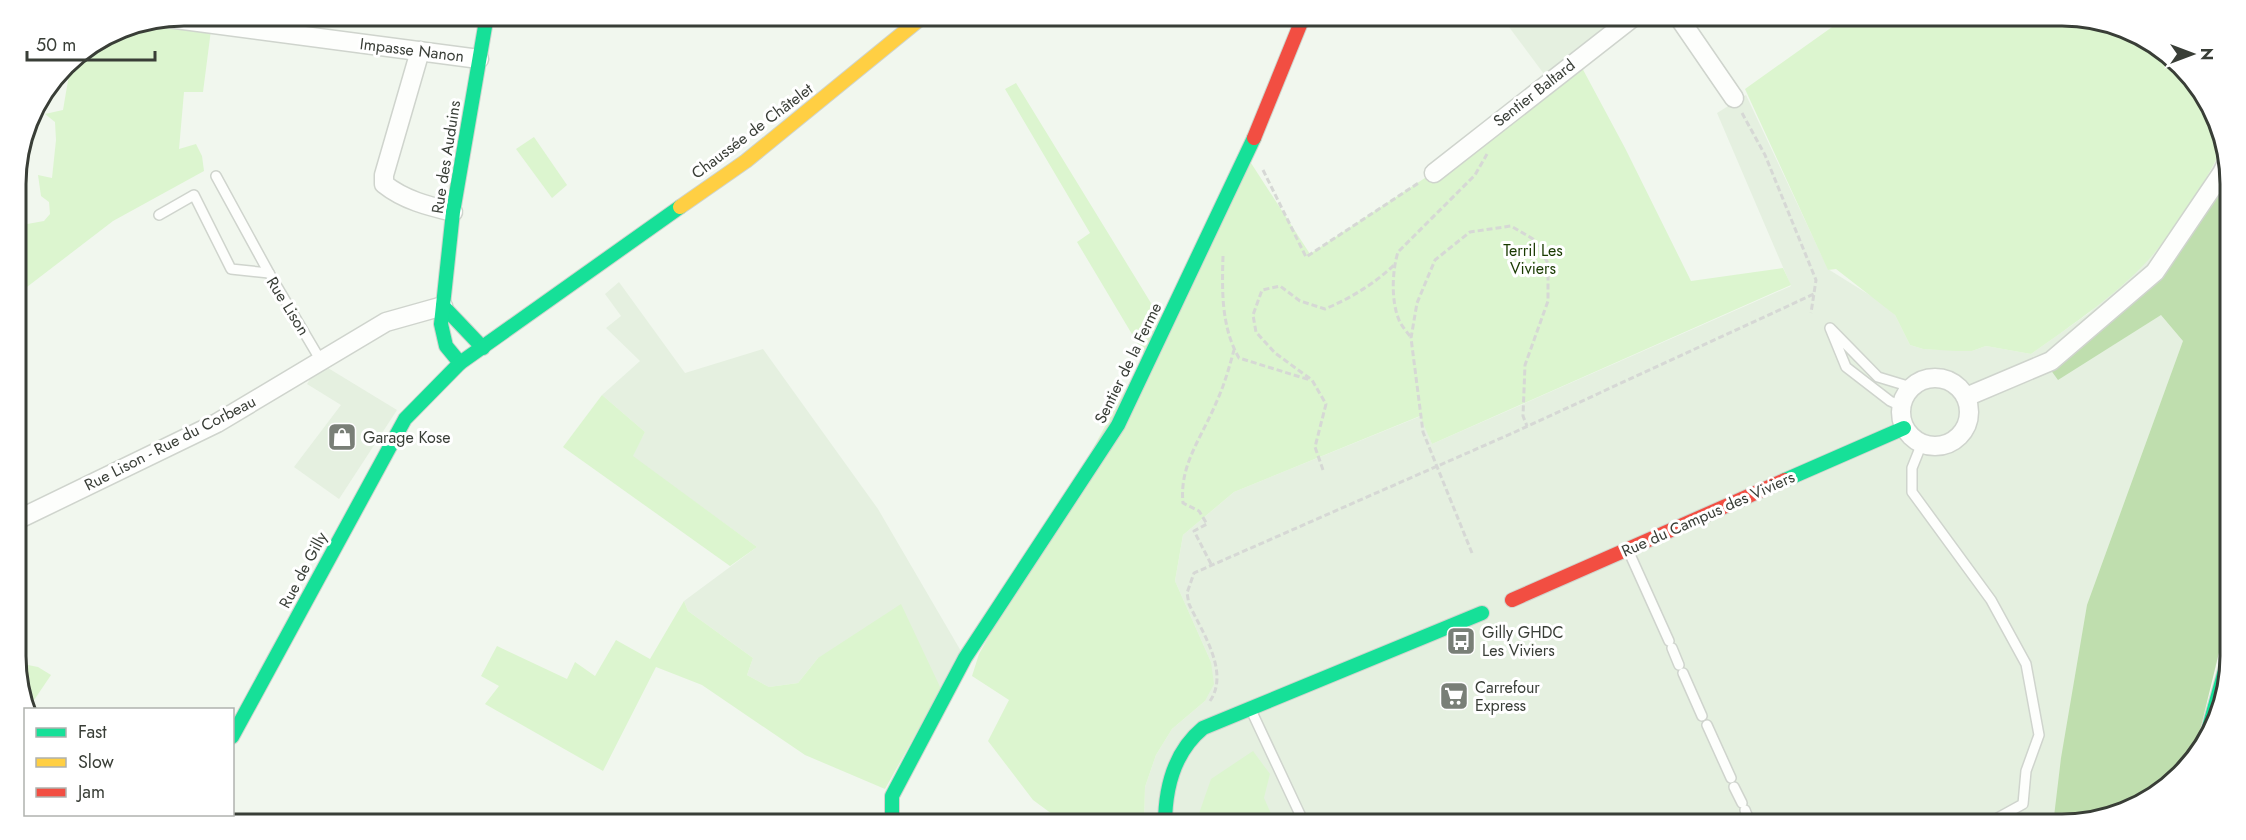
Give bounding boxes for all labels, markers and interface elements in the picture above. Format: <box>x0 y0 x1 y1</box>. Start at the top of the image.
scale bar <box>27 24 154 62</box>
north arrow <box>2162 24 2222 84</box>
text: 50 m <box>36 32 76 58</box>
street label: Impasse Nanon <box>359 32 465 68</box>
text: N <box>2195 48 2218 60</box>
street label: Sentier Baltard <box>1488 54 1580 132</box>
street label: Chaussée de Châtelet <box>686 78 818 184</box>
street label: Rue des Auduins <box>426 99 466 215</box>
park label: Terril Les Viviers <box>1503 239 1563 280</box>
street label: Rue Lison <box>261 272 315 340</box>
street label: Sentier de la Ferme <box>1089 299 1167 427</box>
street label: Rue Lison - Rue du Corbeau <box>80 390 260 496</box>
shop icon: Garage Kose <box>326 421 358 453</box>
place label: Garage Kose <box>363 426 450 449</box>
street label: Rue du Campus des Viviers <box>1618 465 1798 563</box>
street label: Rue de Gilly <box>273 527 333 612</box>
place label: Gilly GHDC Les Viviers <box>1482 621 1563 662</box>
bus stop icon: Gilly GHDC Les Viviers <box>1445 625 1477 657</box>
place label: Carrefour Express <box>1475 676 1540 717</box>
supermarket icon: Carrefour Express <box>1438 680 1470 712</box>
legend <box>24 708 234 816</box>
text: Fast <box>78 719 107 745</box>
text: Slow <box>78 749 115 775</box>
text: Jam <box>76 779 105 805</box>

